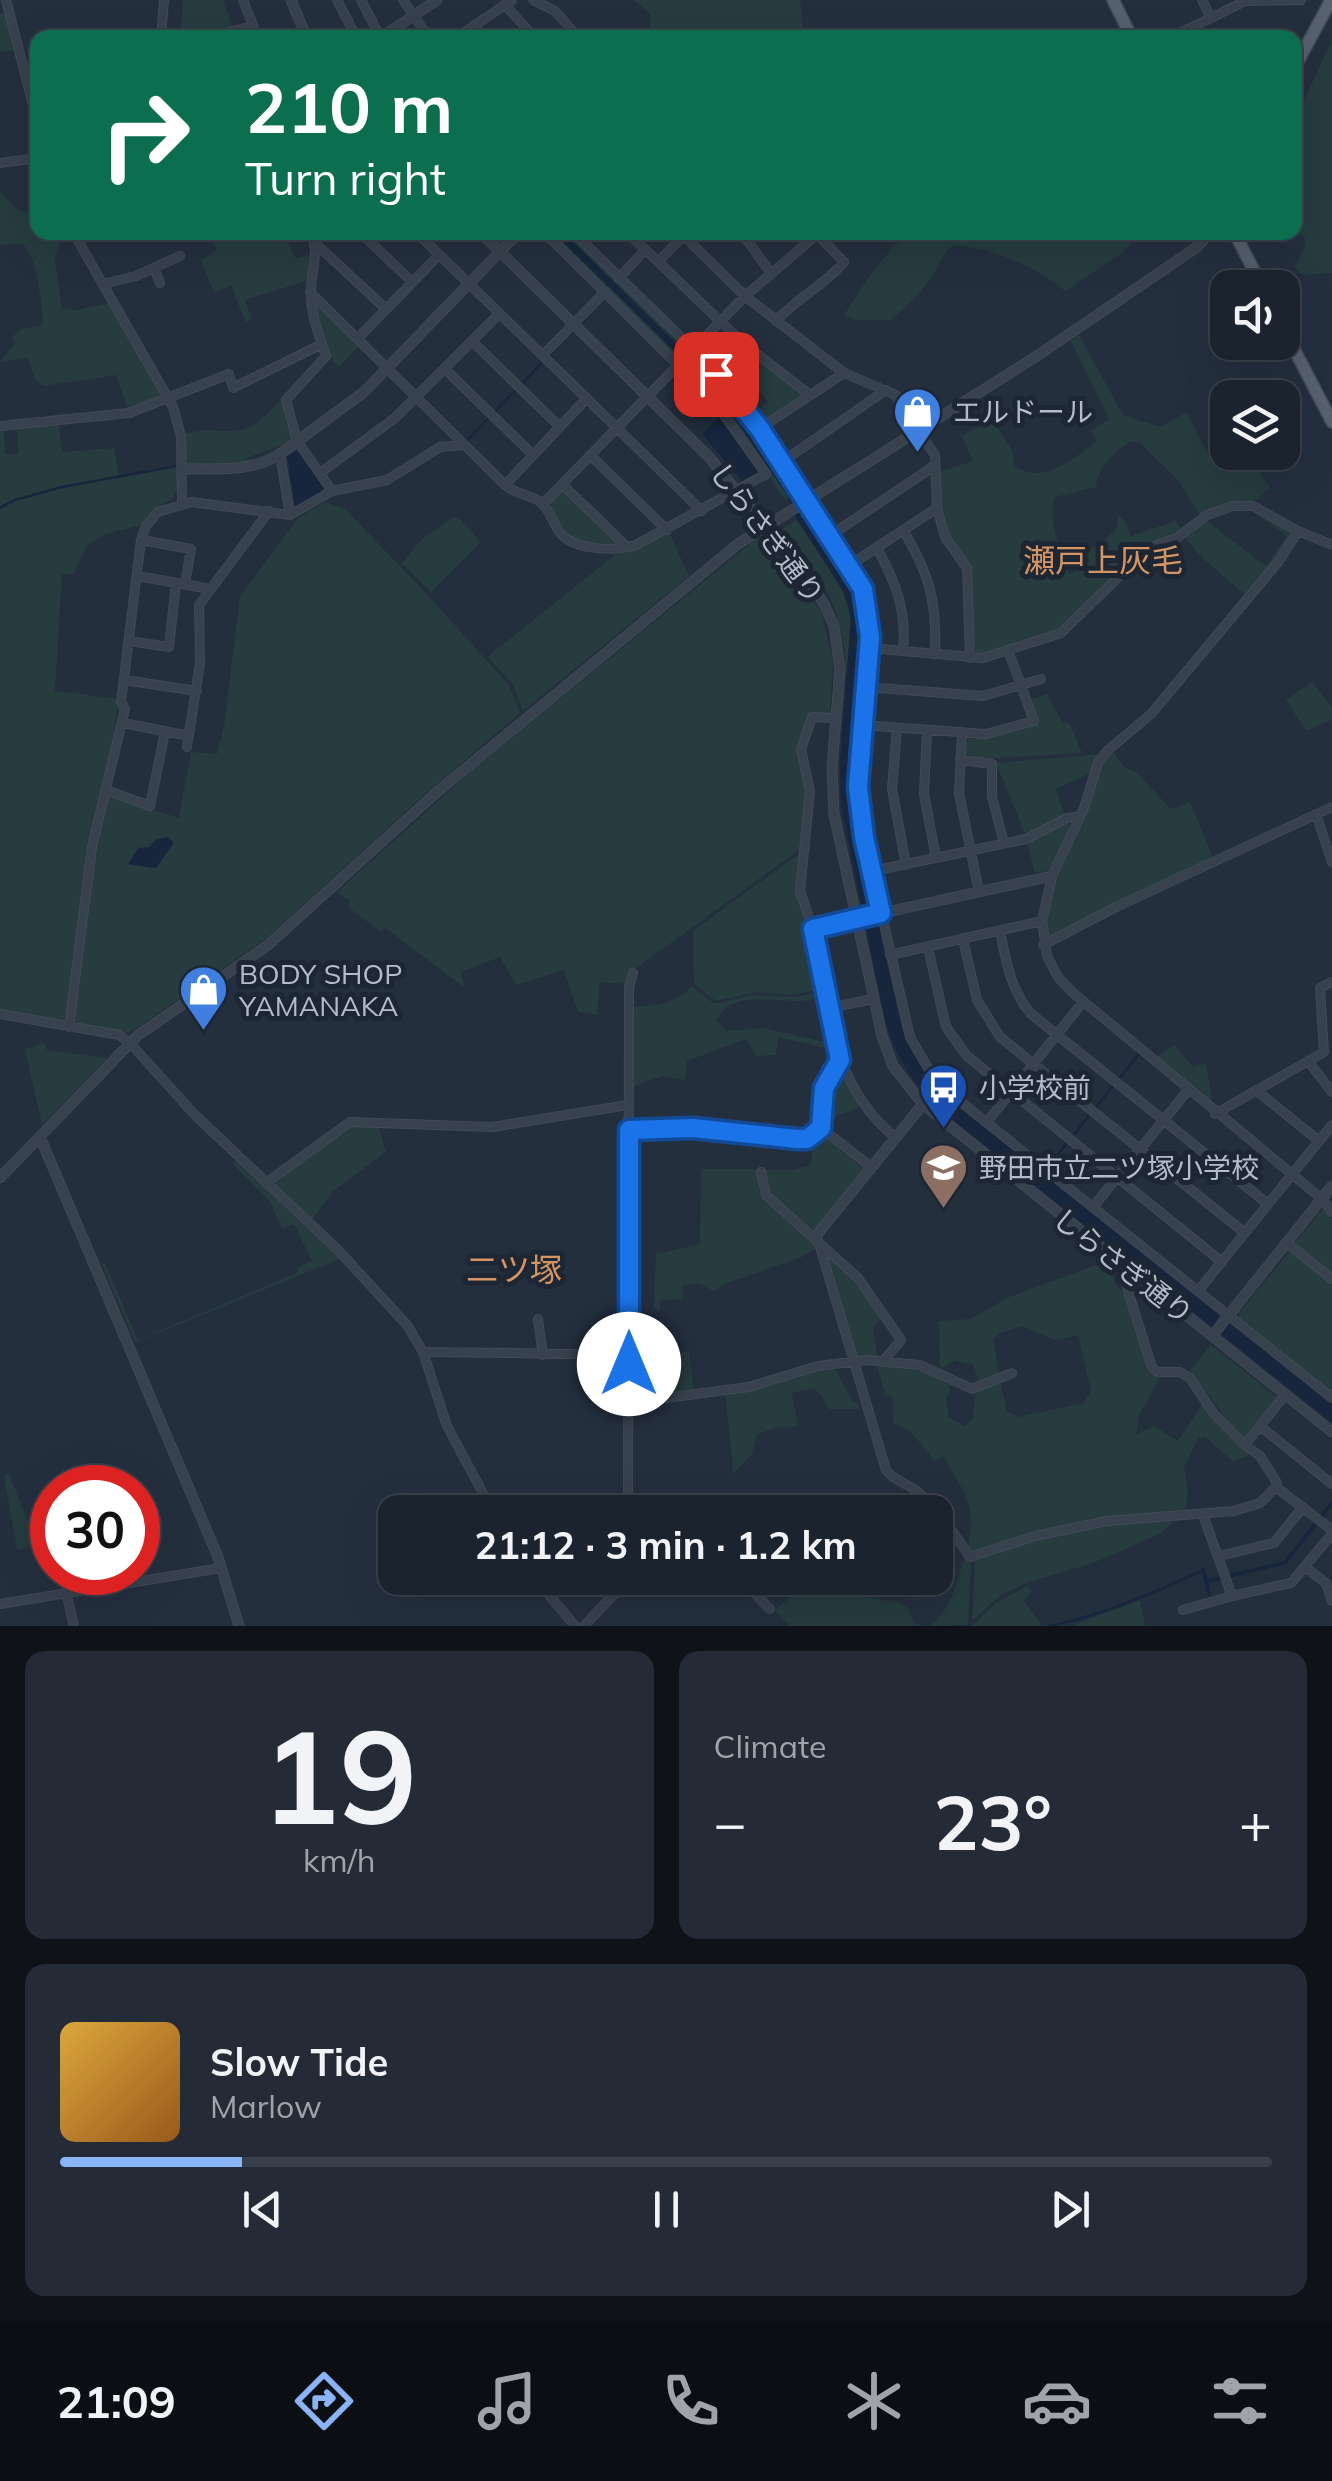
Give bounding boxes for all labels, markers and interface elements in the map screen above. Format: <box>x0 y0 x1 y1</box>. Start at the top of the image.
text: 210 m <box>245 63 453 151</box>
icon: right <box>80 70 210 200</box>
text: Turn right <box>245 150 446 206</box>
map controls <box>1210 270 1300 470</box>
button: sound <box>1210 270 1300 360</box>
pin <box>674 332 759 417</box>
icon: arrive <box>689 347 744 402</box>
button: layers <box>1210 380 1300 470</box>
shop icon: エルドール <box>892 386 944 454</box>
place label: エルドール <box>953 394 1093 429</box>
street label: しらさぎ通り <box>703 455 832 610</box>
district label: 瀬戸上灰毛 <box>1023 540 1183 580</box>
place label: BODY SHOP YAMANAKA <box>238 956 402 1023</box>
shop icon: BODY SHOP YAMANAKA <box>178 964 230 1032</box>
bus stop icon: 小学校前 <box>918 1062 970 1130</box>
place label: 小学校前 <box>979 1070 1091 1105</box>
school or university icon: 野田市立二ツ塚小学校 <box>918 1142 970 1210</box>
place label: 野田市立二ツ塚小学校 <box>979 1150 1259 1185</box>
street label: しらさぎ通り <box>1046 1200 1200 1331</box>
district label: 二ツ塚 <box>466 1249 562 1289</box>
position arrow <box>577 1312 681 1416</box>
speed limit sign: 30 <box>30 1465 160 1595</box>
text: 21:12 · 3 min · 1.2 km <box>474 1521 857 1569</box>
text: 19 <box>261 1693 417 1857</box>
text: Climate <box>714 1726 826 1766</box>
text: 23° <box>934 1775 1052 1869</box>
text: − <box>714 1788 747 1857</box>
text: + <box>1239 1788 1272 1857</box>
text: km/h <box>303 1840 375 1880</box>
text: Slow Tide <box>210 2038 388 2086</box>
text: Marlow <box>210 2086 322 2126</box>
icon: previous <box>235 2182 290 2237</box>
icon: pause <box>639 2182 694 2237</box>
icon: next <box>1043 2182 1098 2237</box>
icon: directions <box>289 2366 359 2436</box>
icon: music <box>472 2366 542 2436</box>
icon: phone <box>656 2366 726 2436</box>
icon: climate <box>839 2366 909 2436</box>
icon: car <box>1022 2366 1092 2436</box>
icon: filters <box>1205 2366 1275 2436</box>
text: 21:09 <box>57 2373 176 2429</box>

